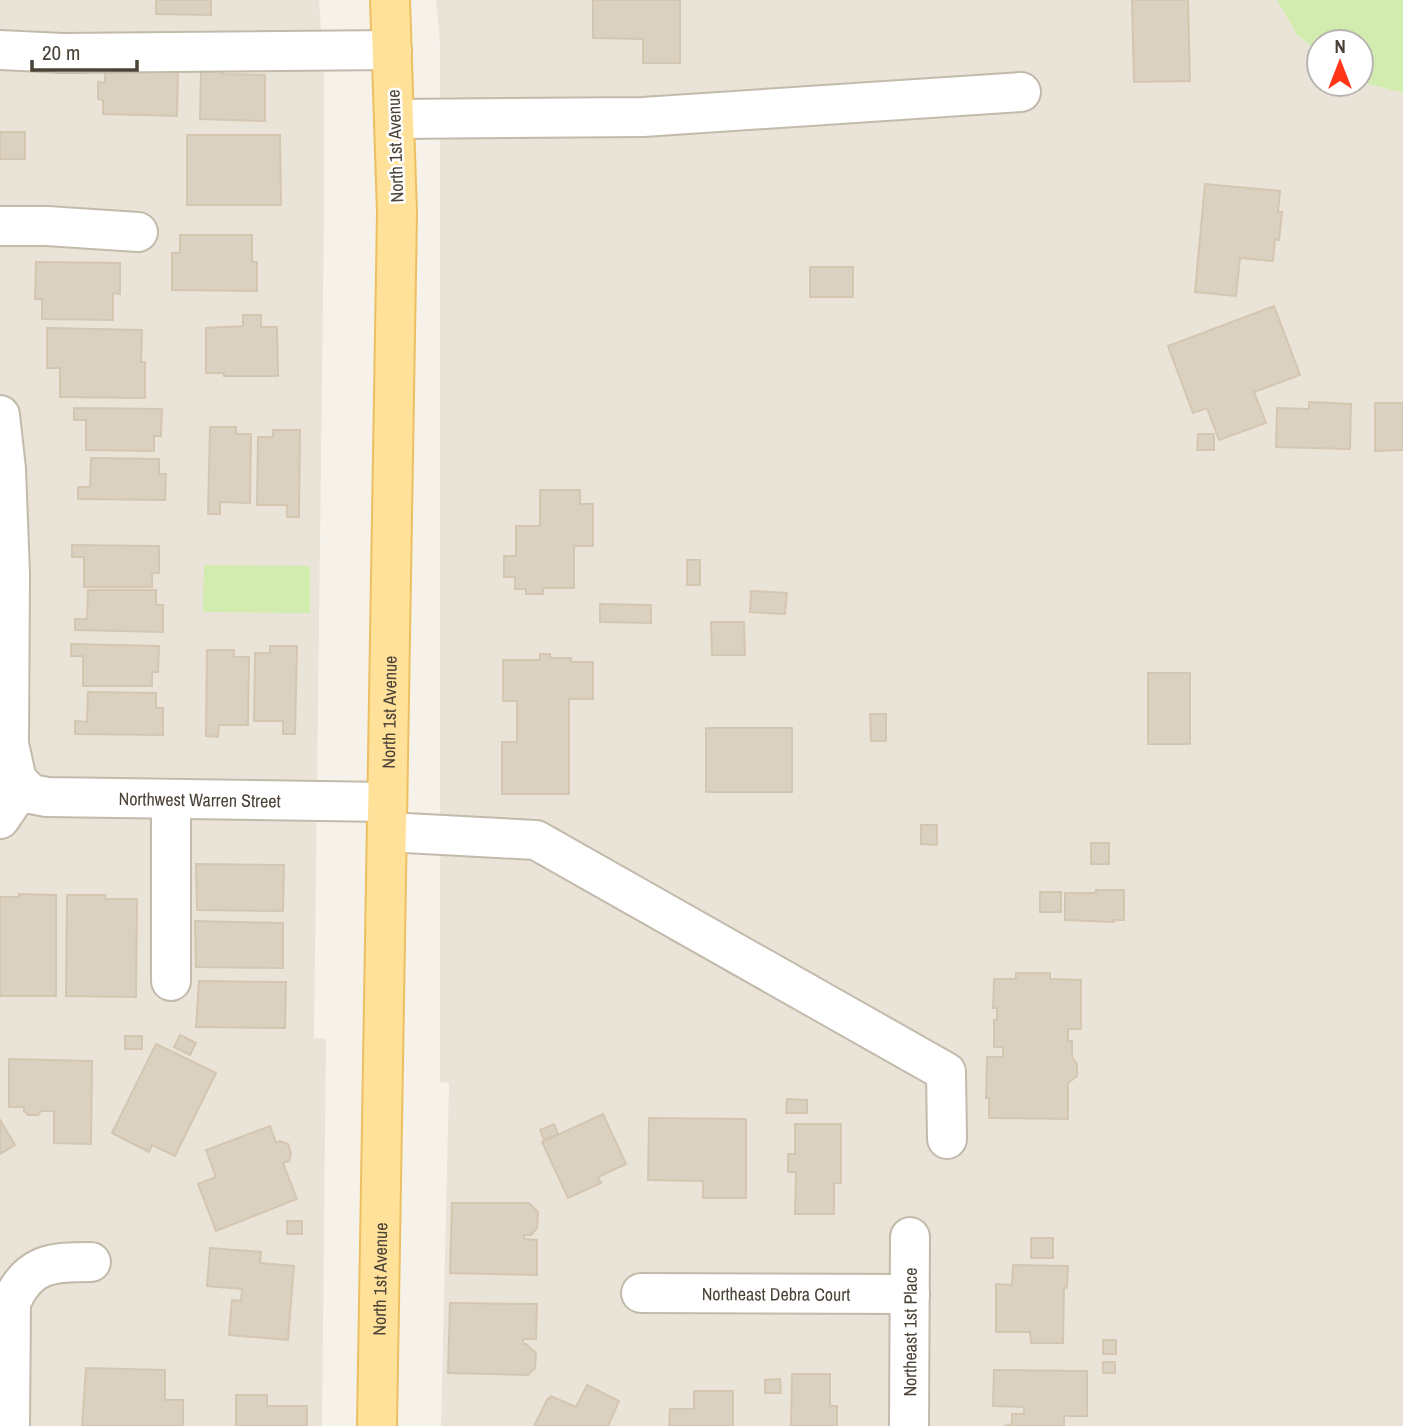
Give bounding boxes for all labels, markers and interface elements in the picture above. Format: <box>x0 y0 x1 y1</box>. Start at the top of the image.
scale bar <box>32 28 136 72</box>
north arrow <box>1305 28 1375 98</box>
text: N <box>1334 33 1346 59</box>
text: 20 m <box>42 38 80 67</box>
street label: North 1st Avenue <box>381 89 409 203</box>
street label: North 1st Avenue <box>375 655 402 769</box>
street label: Northwest Warren Street <box>118 786 281 813</box>
street label: North 1st Avenue <box>366 1222 393 1336</box>
street label: Northeast 1st Place <box>897 1267 922 1397</box>
street label: Northeast Debra Court <box>702 1281 850 1306</box>

